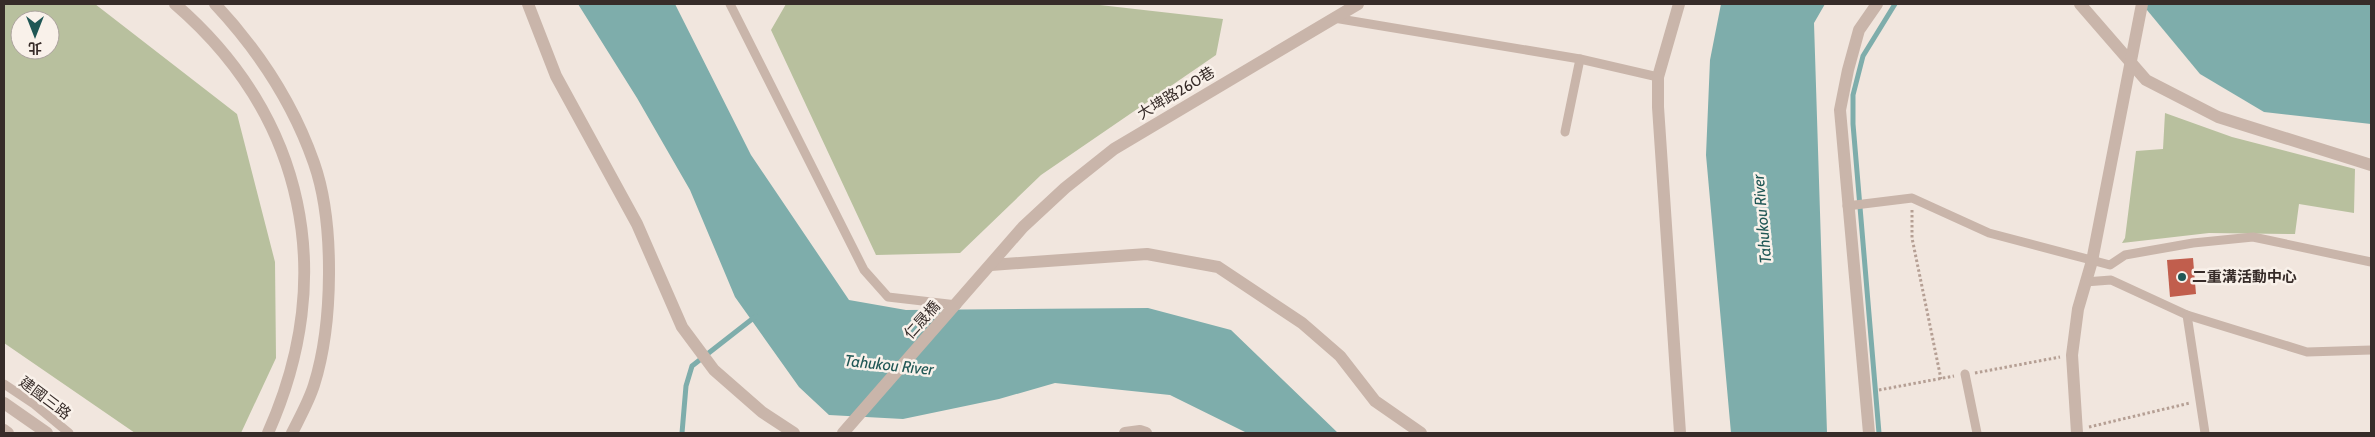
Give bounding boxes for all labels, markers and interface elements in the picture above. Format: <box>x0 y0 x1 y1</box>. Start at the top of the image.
north arrow <box>10 10 60 60</box>
text: 北 <box>28 39 42 57</box>
street label: 大埤路260巷 <box>1134 63 1218 123</box>
water label: Tahukou River <box>1749 173 1775 264</box>
place label: 二重溝活動中心 <box>2192 268 2297 286</box>
marker: 二重溝活動中心 <box>2176 271 2188 283</box>
street label: 仁晟橋 <box>900 297 944 343</box>
water label: Tahukou River <box>844 351 935 379</box>
street label: 建國三路 <box>16 373 74 423</box>

